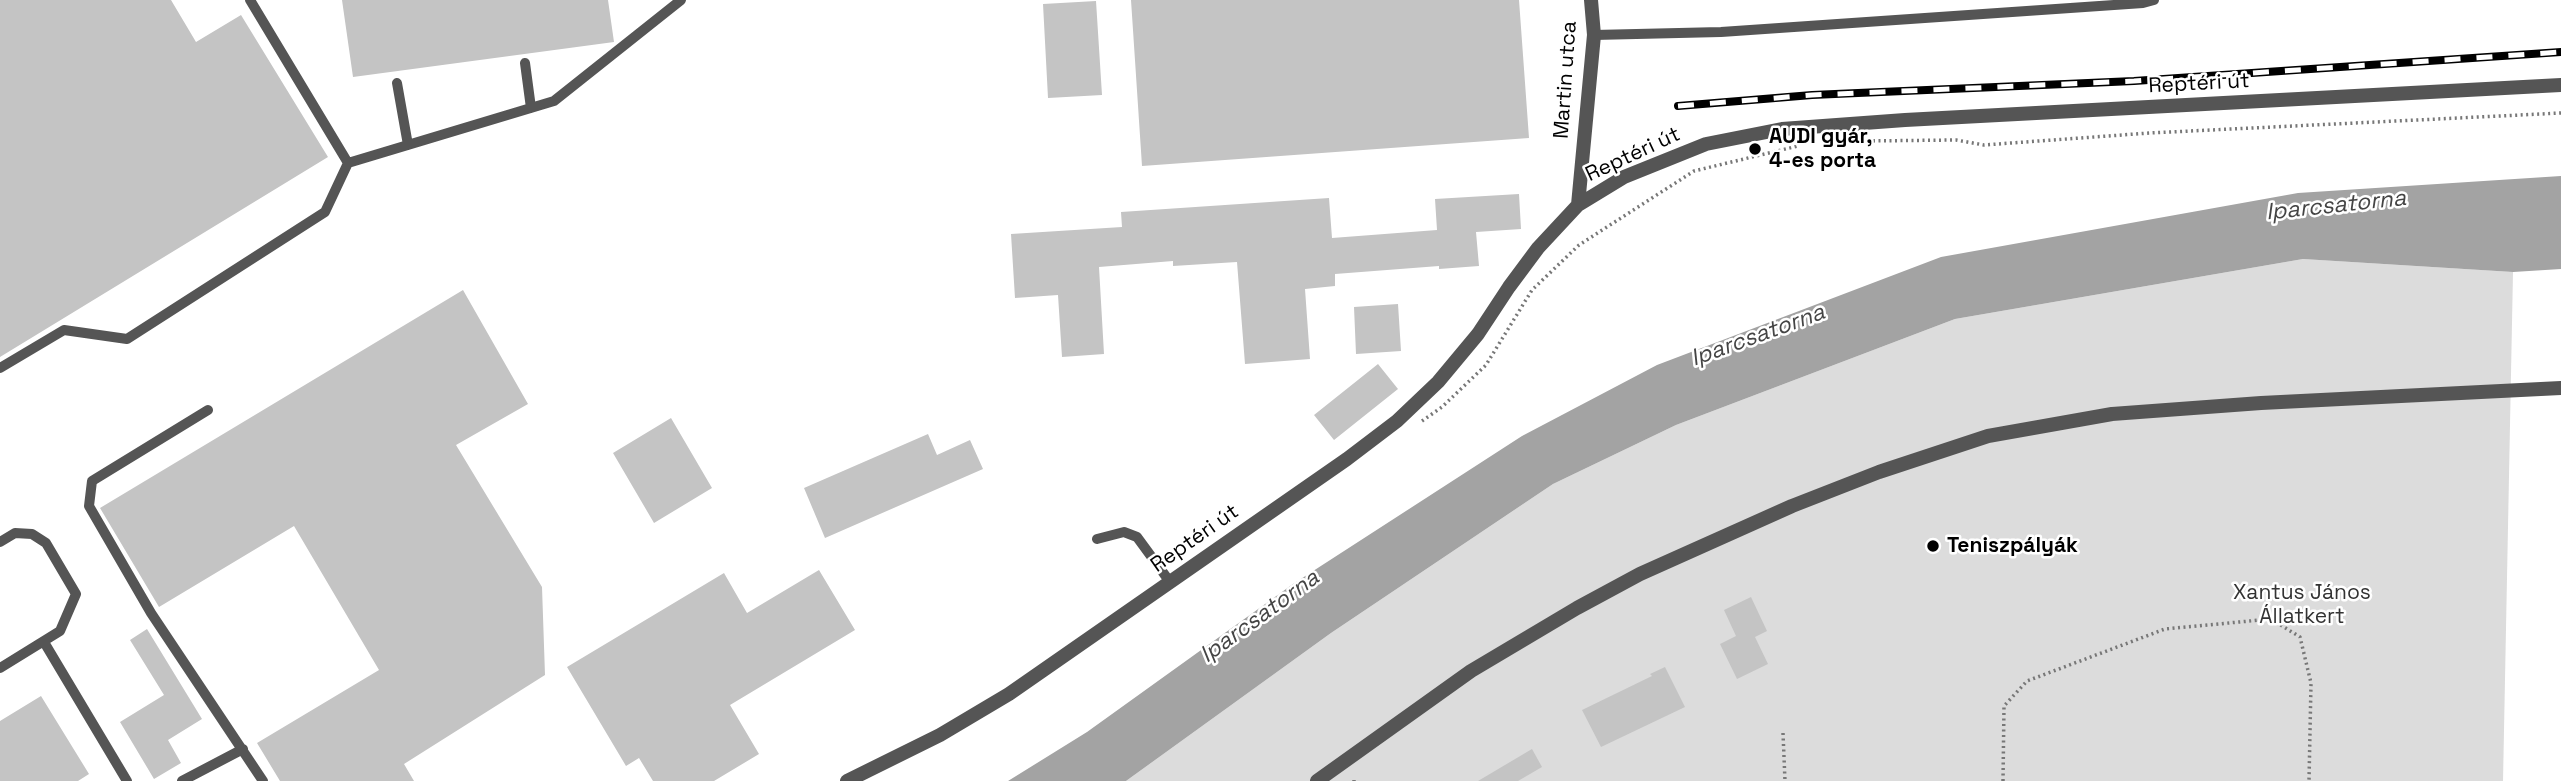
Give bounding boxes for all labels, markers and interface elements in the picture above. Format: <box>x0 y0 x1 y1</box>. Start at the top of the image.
street label: Martin utca <box>1549 20 1583 140</box>
street label: Reptéri út <box>2148 69 2250 99</box>
street label: Reptéri út <box>1582 122 1684 188</box>
place label: AUDI gyár, 4-es porta <box>1769 124 1876 174</box>
marker: AUDI gyár, 4-es porta <box>1747 141 1763 157</box>
water label: Iparcsatorna <box>2265 185 2407 227</box>
water label: Iparcsatorna <box>1687 299 1829 373</box>
street label: Reptéri út <box>1146 500 1244 578</box>
place label: Teniszpályák <box>1947 533 2078 559</box>
marker: Teniszpályák <box>1925 538 1941 554</box>
water label: Iparcsatorna <box>1195 565 1325 669</box>
park label: Xantus János Állatkert <box>2233 580 2371 630</box>

